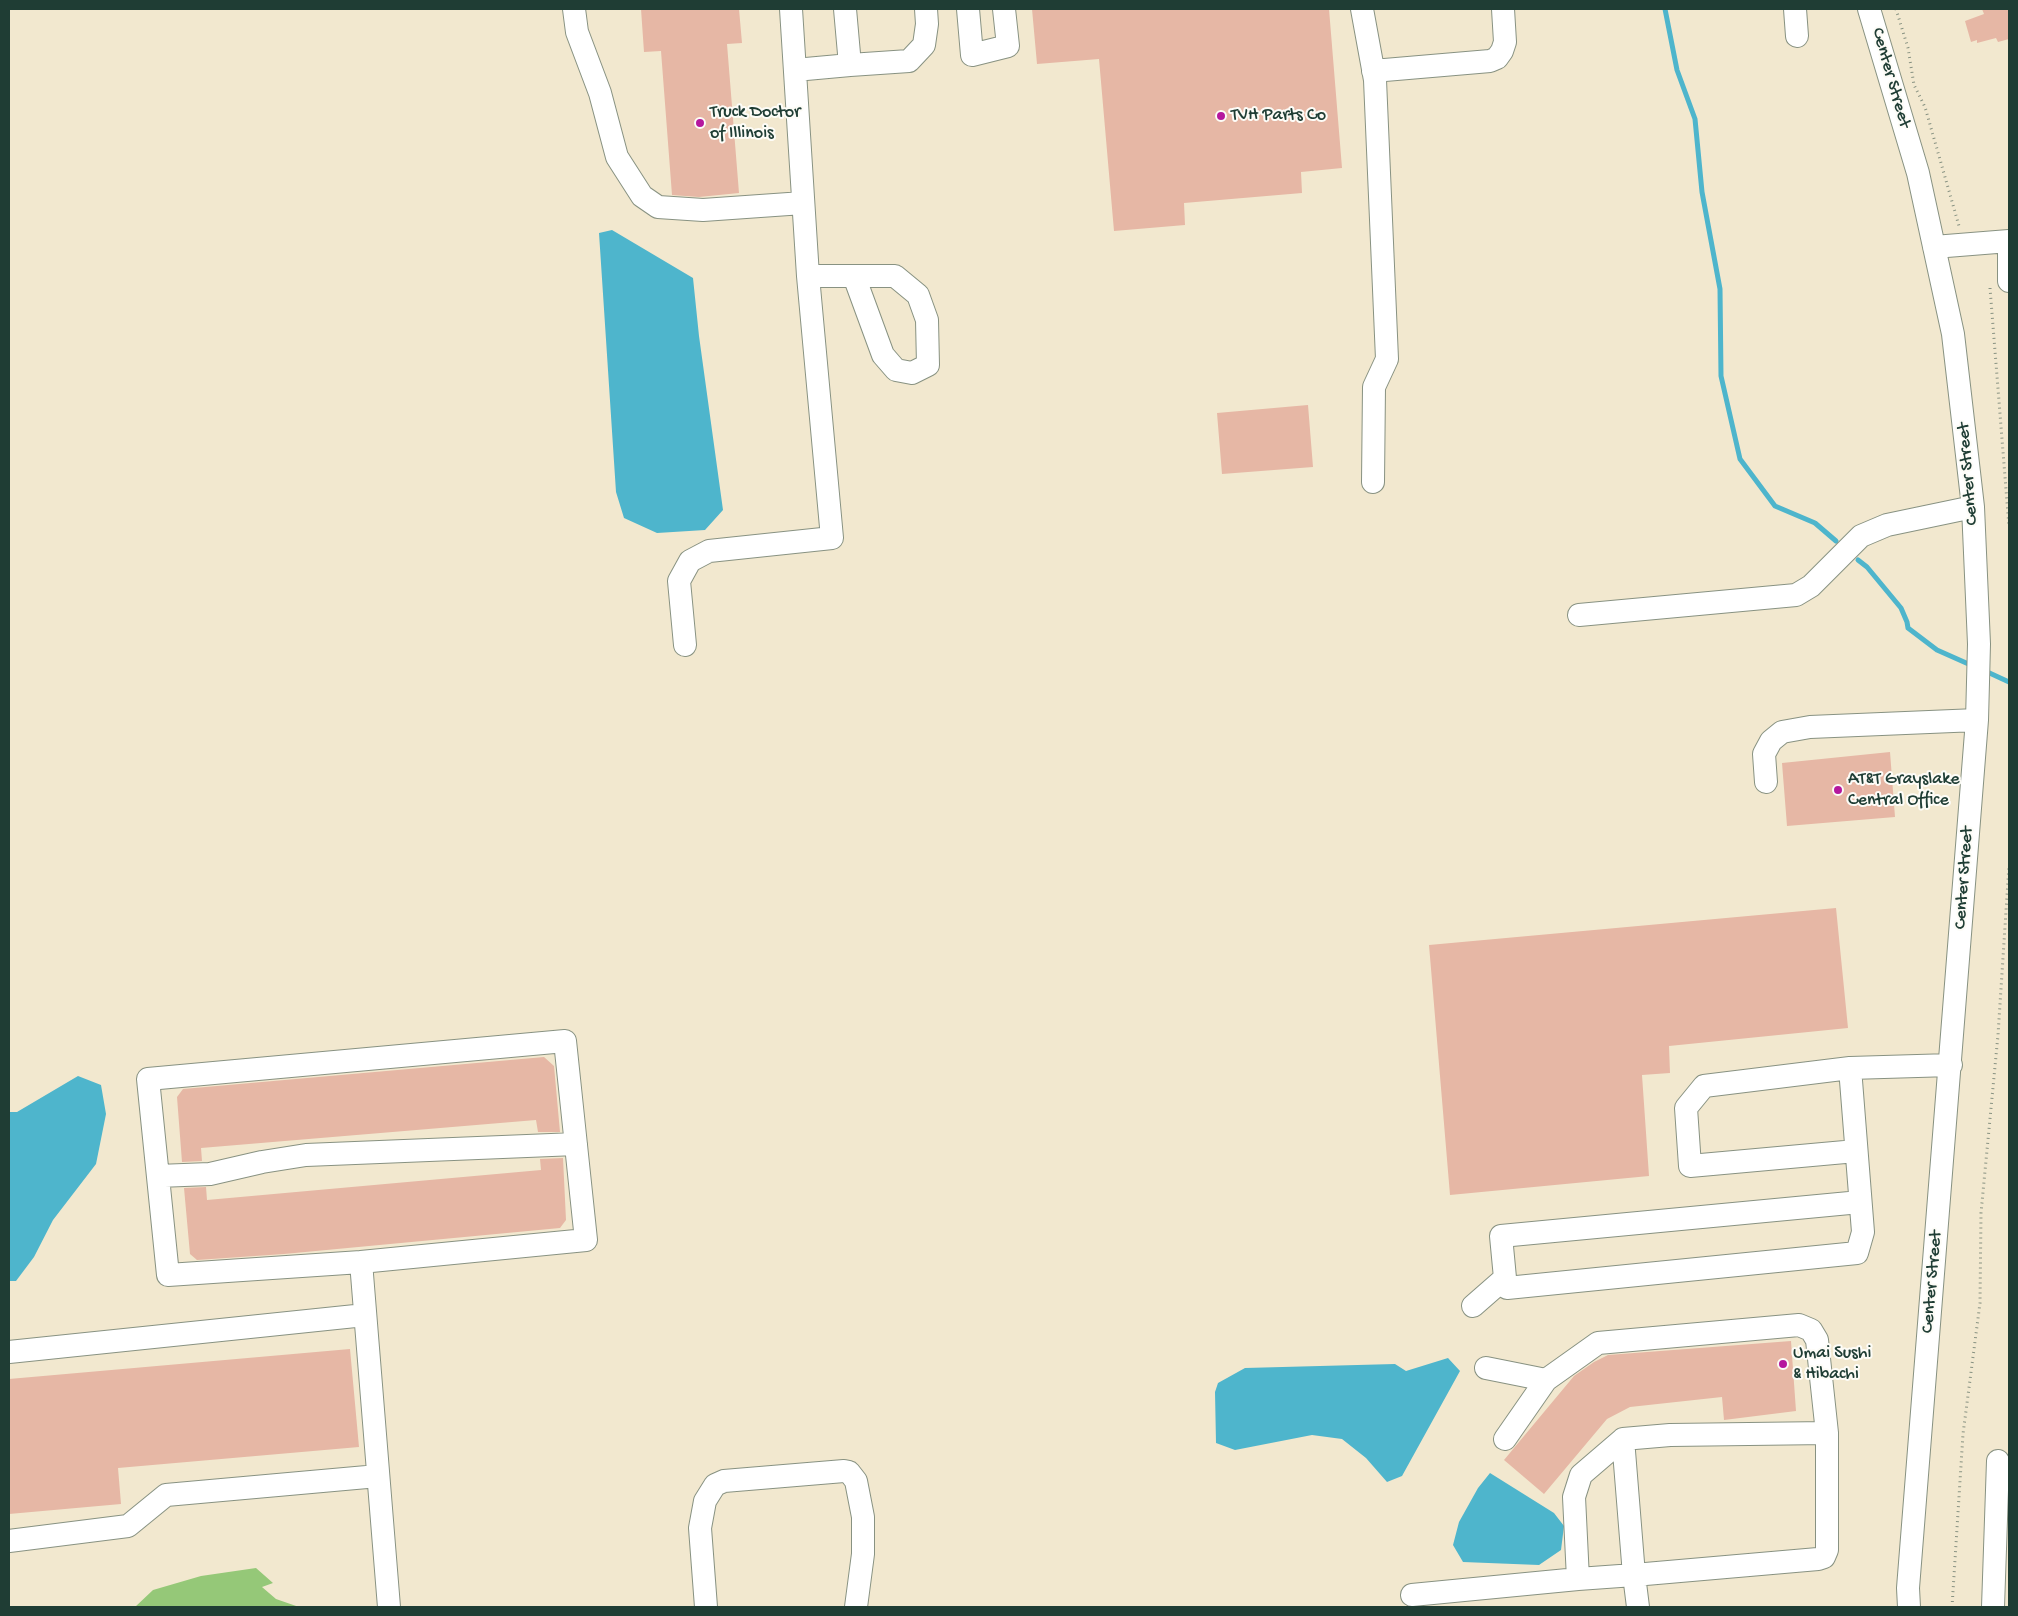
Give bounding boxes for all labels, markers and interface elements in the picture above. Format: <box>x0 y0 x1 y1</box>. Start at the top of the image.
street label: Center Street <box>1865 26 1915 130</box>
place label: Truck Doctor of Illinois <box>710 102 800 144</box>
place label: TVH Parts Co <box>1231 105 1326 127</box>
marker: TVH Parts Co <box>1215 110 1227 122</box>
marker: Truck Doctor of Illinois <box>694 117 706 129</box>
street label: Center Street <box>1954 422 1984 526</box>
place label: AT&T Grayslake Central Office <box>1848 769 1960 812</box>
marker: AT&T Grayslake Central Office <box>1832 784 1844 796</box>
street label: Center Street <box>1951 826 1979 930</box>
street label: Center Street <box>1918 1230 1948 1334</box>
place label: Umai Sushi & Hibachi <box>1793 1343 1871 1386</box>
marker: Umai Sushi & Hibachi <box>1777 1358 1789 1370</box>

